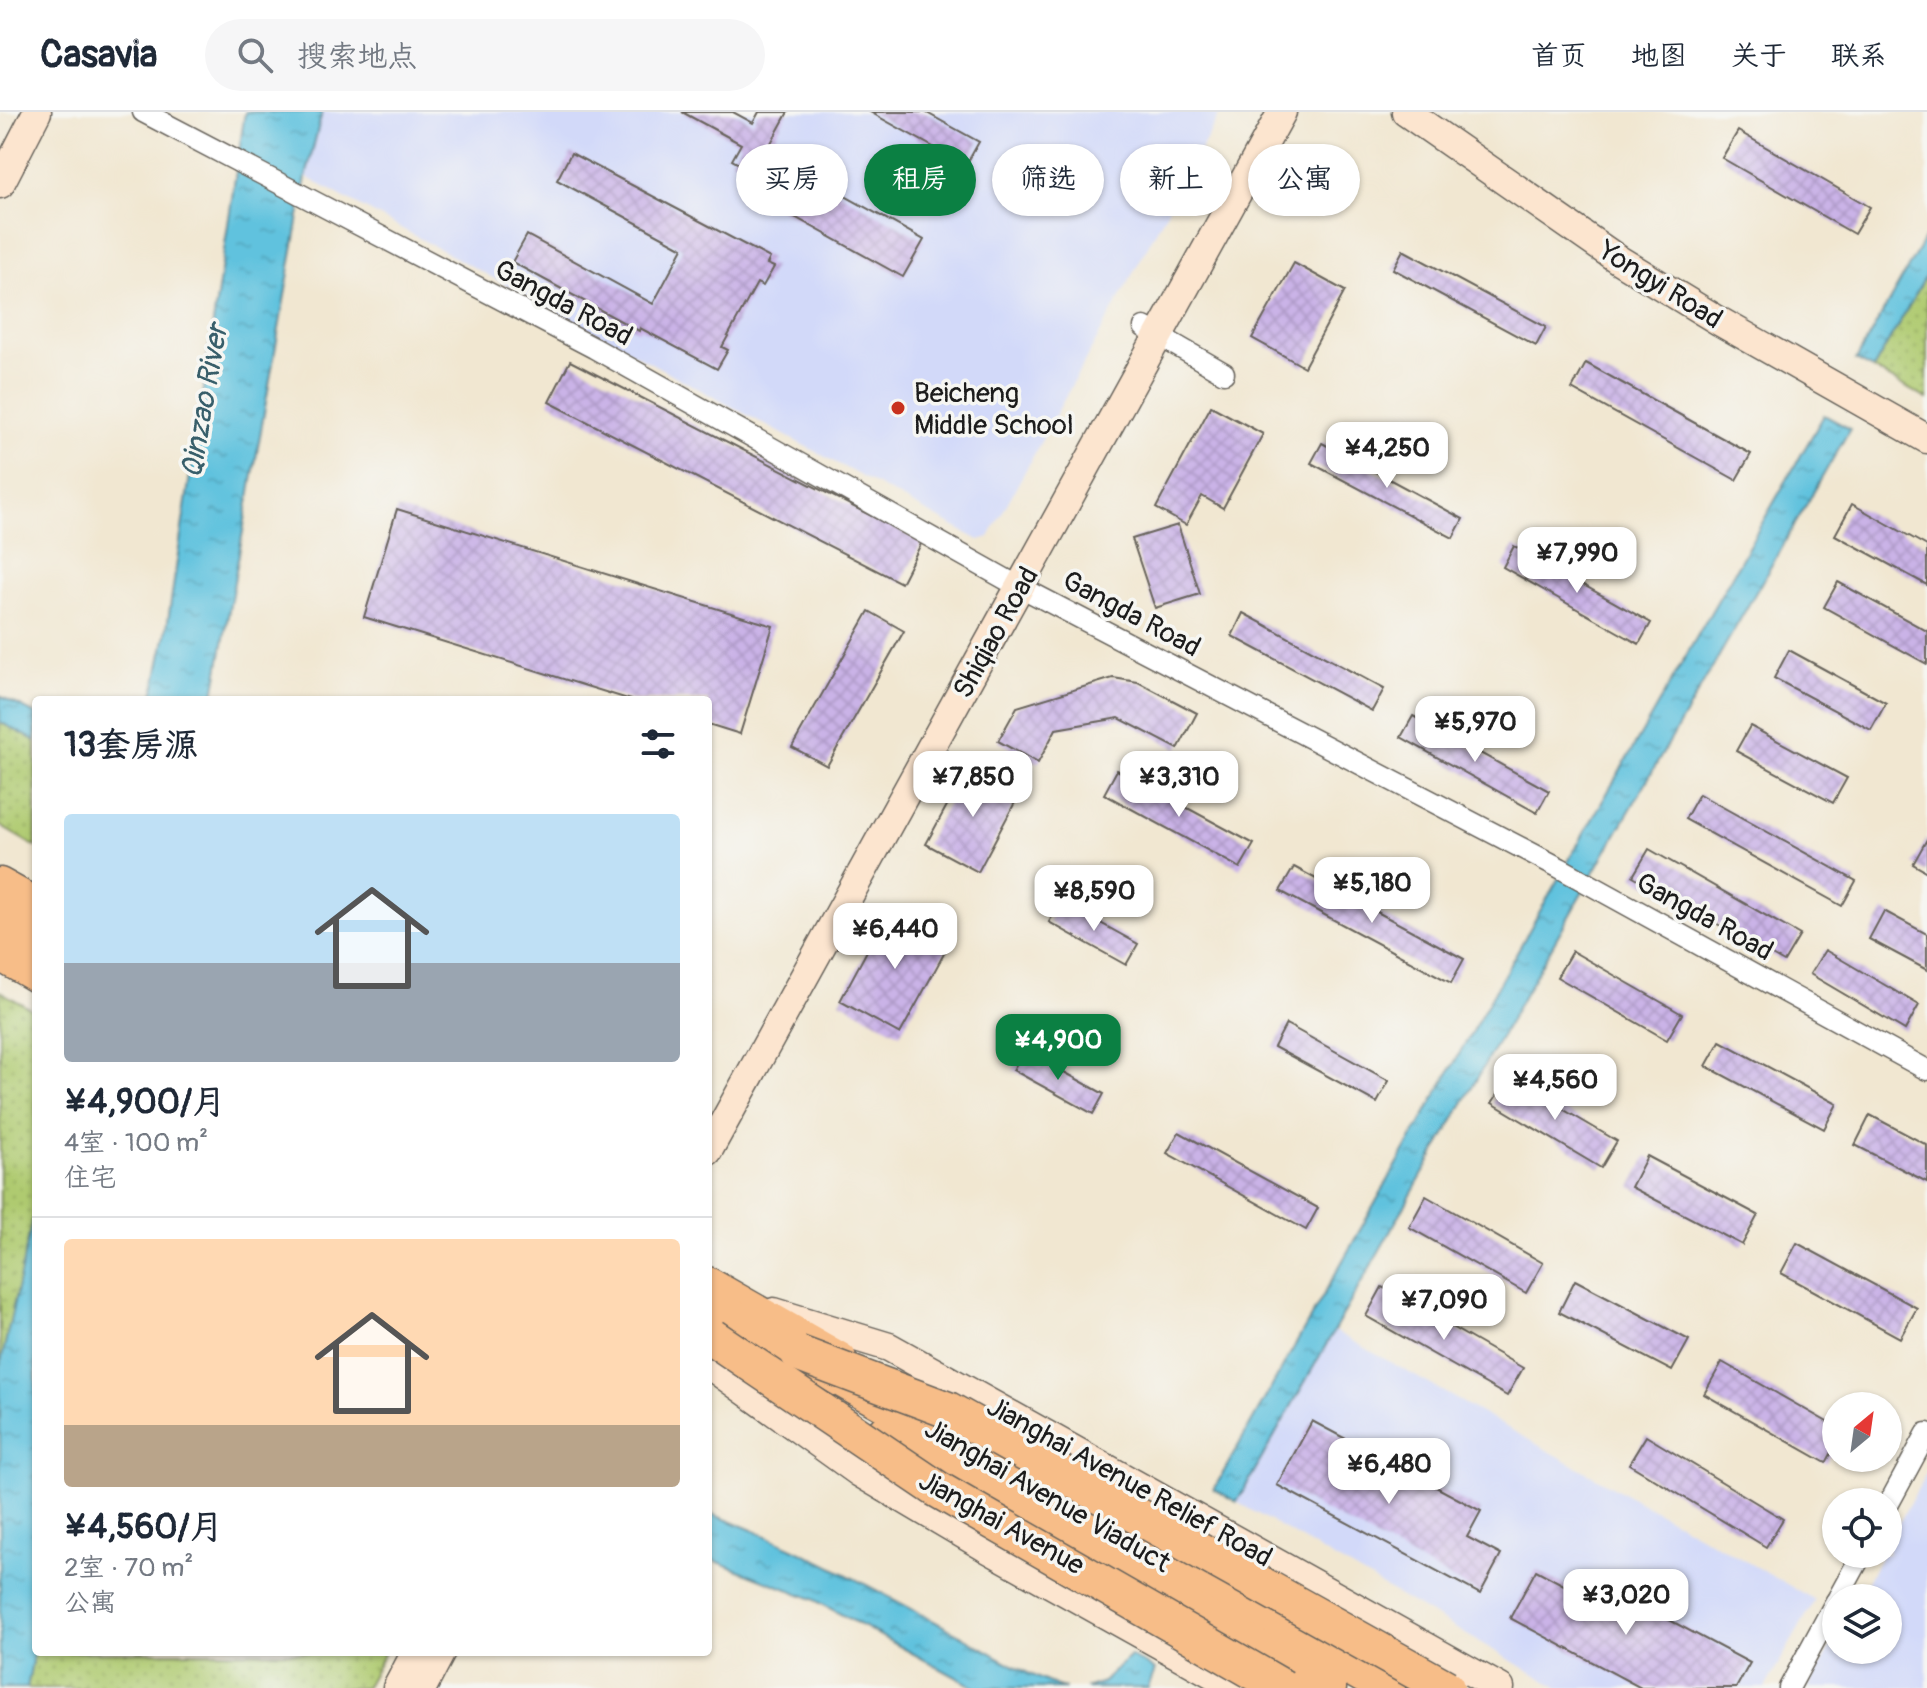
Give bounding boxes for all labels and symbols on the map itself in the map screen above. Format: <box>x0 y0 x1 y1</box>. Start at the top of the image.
street label: Yongyi Road <box>1591 233 1729 337</box>
street label: Gangda Road <box>488 252 638 354</box>
water label: Qinzao River <box>173 318 237 481</box>
place label: Beicheng Middle School <box>914 376 1074 443</box>
marker: Beicheng Middle School <box>889 399 907 417</box>
pin: ¥4,250 <box>1322 422 1452 490</box>
pin: ¥7,990 <box>1512 527 1642 595</box>
street label: Shiqiao Road <box>946 561 1047 705</box>
street label: Gangda Road <box>1056 563 1206 665</box>
pin: ¥5,970 <box>1410 696 1540 764</box>
pin: ¥7,850 <box>908 751 1038 819</box>
pin: ¥3,310 <box>1114 751 1244 819</box>
pin: ¥5,180 <box>1307 857 1437 925</box>
pin: ¥8,590 <box>1029 865 1159 933</box>
street label: Gangda Road <box>1630 865 1779 969</box>
pin: ¥6,440 <box>830 903 960 971</box>
pin: ¥4,900 <box>993 1014 1123 1082</box>
pin: ¥4,560 <box>1490 1054 1620 1122</box>
pin: ¥7,090 <box>1379 1274 1509 1342</box>
street label: Jianghai Avenue Relief Road <box>981 1388 1279 1574</box>
north arrow <box>1822 1392 1902 1472</box>
street label: Jianghai Avenue Viaduct <box>918 1412 1177 1581</box>
pin: ¥6,480 <box>1324 1438 1454 1506</box>
street label: Jianghai Avenue <box>913 1463 1091 1581</box>
pin: ¥3,020 <box>1561 1569 1691 1637</box>

